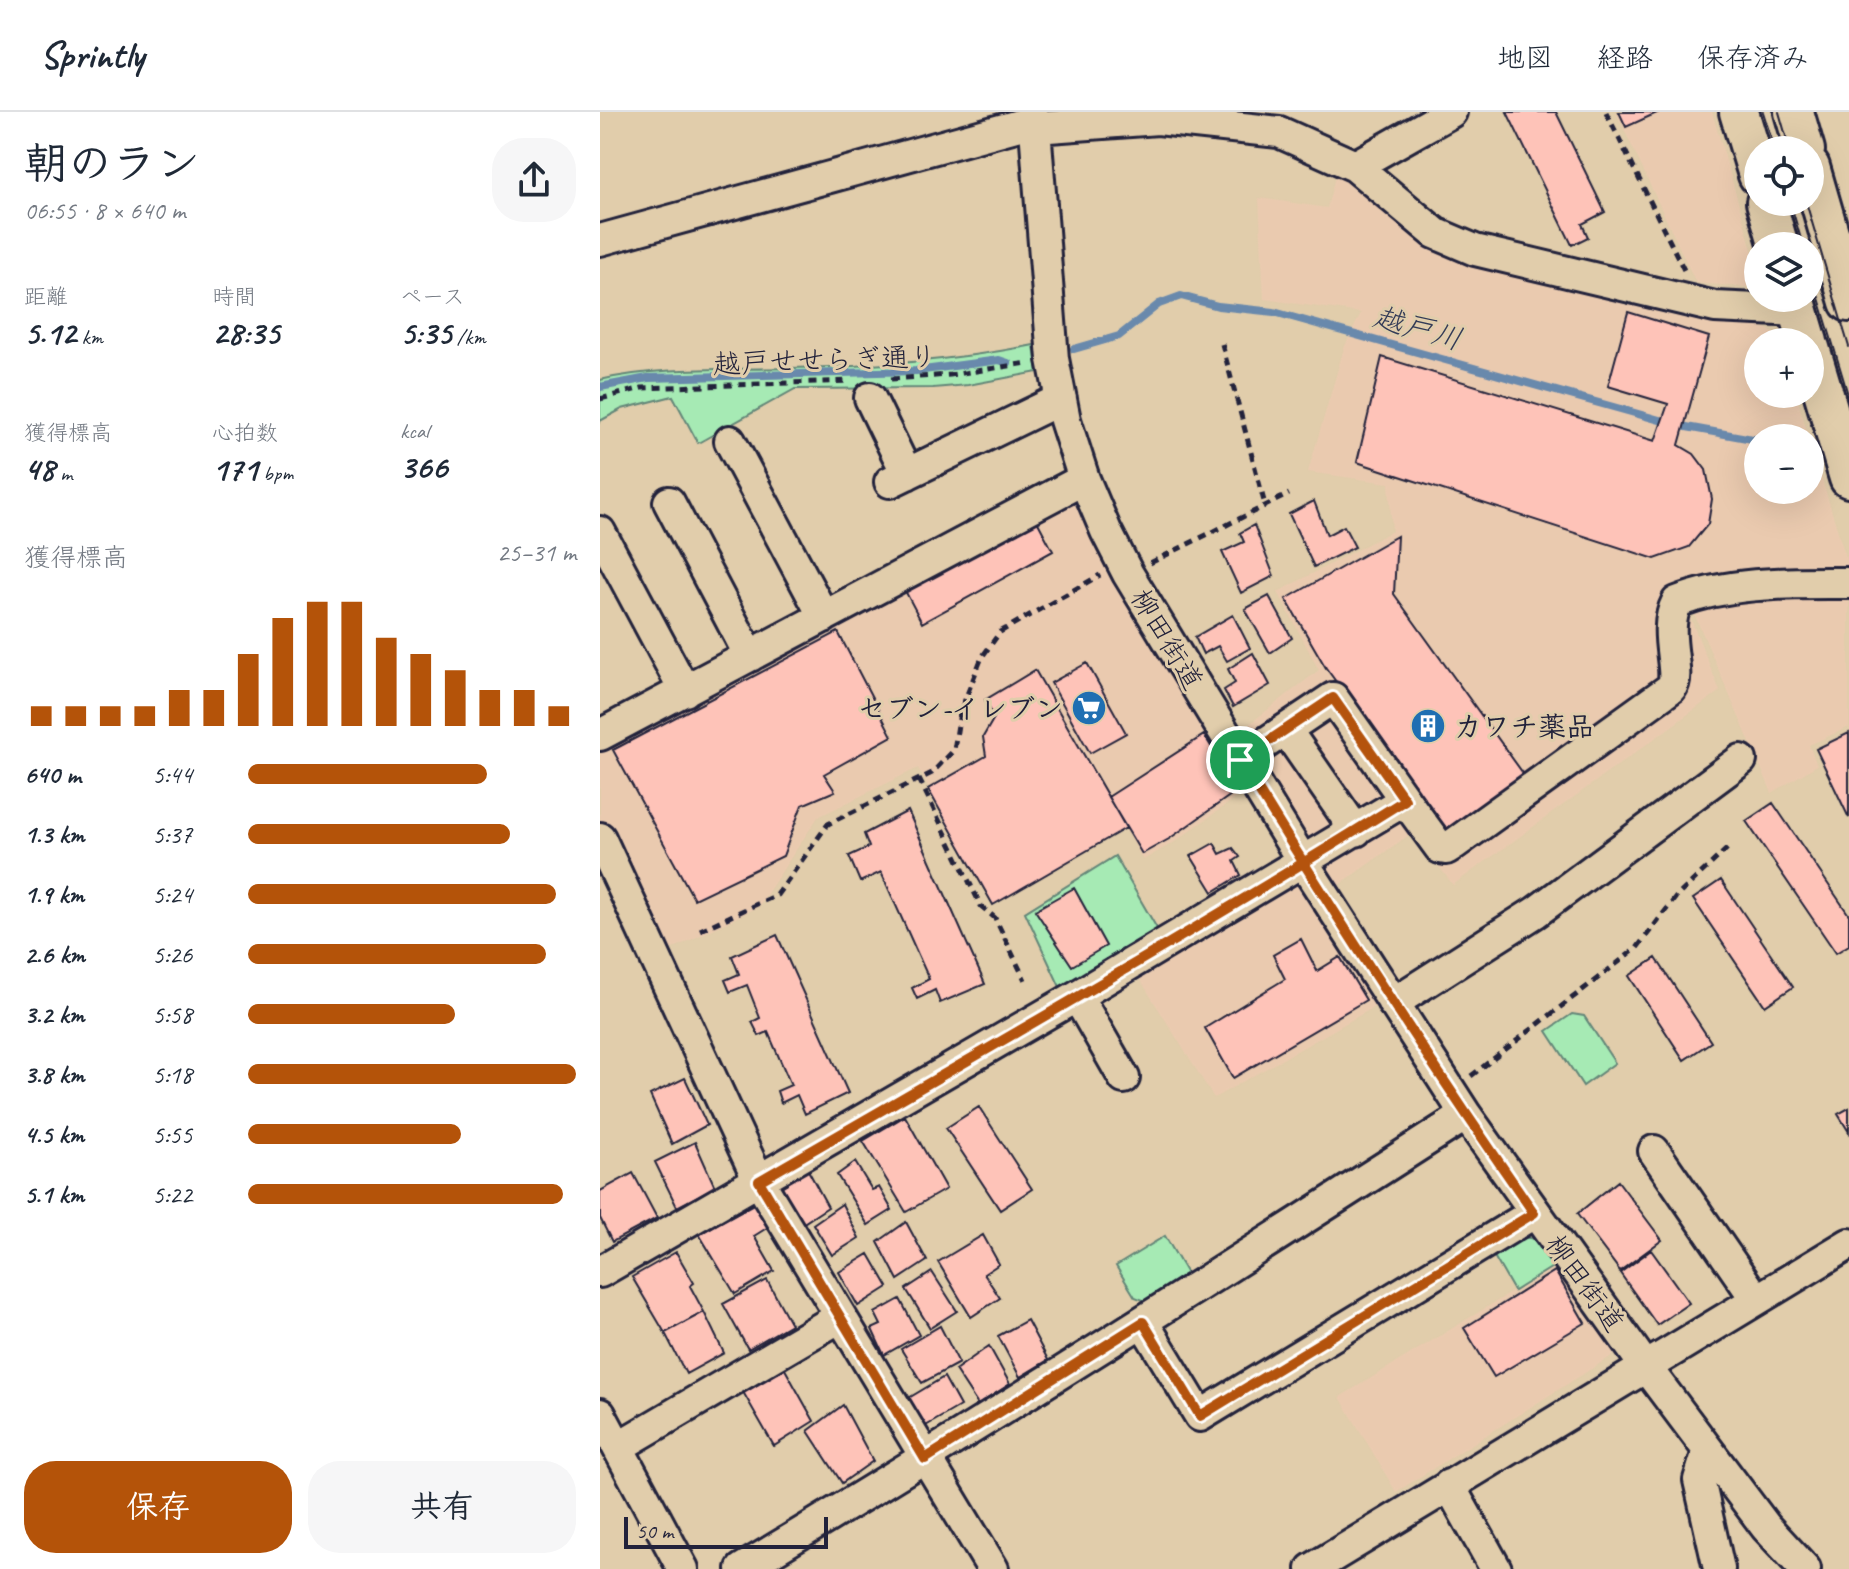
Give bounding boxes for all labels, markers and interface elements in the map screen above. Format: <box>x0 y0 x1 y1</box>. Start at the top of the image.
text: Sprintly <box>40 32 144 79</box>
text: 地図 <box>1497 40 1553 75</box>
text: 経路 <box>1597 40 1653 75</box>
text: 保存済み <box>1697 40 1809 75</box>
text: 朝のラン <box>24 136 200 191</box>
map controls <box>1744 136 1824 504</box>
button: locate <box>1744 136 1824 216</box>
button: share <box>492 138 576 222</box>
text: 06:55 · 8 × 640 m <box>24 194 185 227</box>
button: layers <box>1744 232 1824 312</box>
text: 距離 <box>24 283 68 311</box>
text: 時間 <box>212 283 256 311</box>
text: ペース <box>400 283 465 311</box>
water label: 越戸川 <box>1369 297 1466 359</box>
text: 5.12 <box>24 311 76 354</box>
text: 28:35 <box>212 311 279 354</box>
text: 5:35 <box>400 311 452 354</box>
text: km <box>76 323 103 351</box>
text: /km <box>452 323 486 351</box>
button: + <box>1744 328 1824 408</box>
street label: 越戸せせらぎ通り <box>712 339 938 381</box>
text: kcal <box>400 417 429 445</box>
text: 獲得標高 <box>24 419 112 447</box>
text: 心拍数 <box>212 419 278 447</box>
button: − <box>1744 424 1824 504</box>
text: 366 <box>400 445 447 488</box>
text: 48 <box>24 447 55 490</box>
text: 171 <box>212 447 258 490</box>
text: m <box>55 459 72 487</box>
text: bpm <box>258 459 293 487</box>
text: 25–31 m <box>497 536 576 569</box>
text: 獲得標高 <box>24 541 128 574</box>
street label: 柳田街道 <box>1123 582 1211 696</box>
supermarket icon: セブン-イレブン <box>1070 689 1108 727</box>
place label: セブン-イレブン <box>858 691 1063 726</box>
building icon: カワチ薬品 <box>1409 707 1447 745</box>
place label: カワチ薬品 <box>1454 709 1594 744</box>
pin <box>1206 726 1274 794</box>
icon: arrive <box>1218 738 1262 782</box>
text: 640 m <box>24 758 81 791</box>
text: 5:44 <box>152 758 192 791</box>
text: 1.3 km <box>24 818 84 851</box>
text: 5:37 <box>152 818 192 851</box>
text: 1.9 km <box>24 878 84 911</box>
text: 5:24 <box>152 878 192 911</box>
text: 2.6 km <box>24 938 85 971</box>
text: 5:26 <box>152 938 192 971</box>
text: 3.2 km <box>24 998 84 1031</box>
text: 5:58 <box>152 998 192 1031</box>
text: 3.8 km <box>24 1058 84 1091</box>
text: 5:18 <box>152 1058 192 1091</box>
text: 4.5 km <box>24 1118 84 1151</box>
text: 5:55 <box>152 1118 192 1151</box>
text: 5.1 km <box>24 1178 84 1211</box>
text: 5:22 <box>152 1178 192 1211</box>
street label: 柳田街道 <box>1538 1227 1632 1339</box>
button: 保存 <box>24 1461 292 1553</box>
button: 共有 <box>308 1461 576 1553</box>
scale bar <box>624 1513 828 1549</box>
text: 50 m <box>636 1517 673 1545</box>

